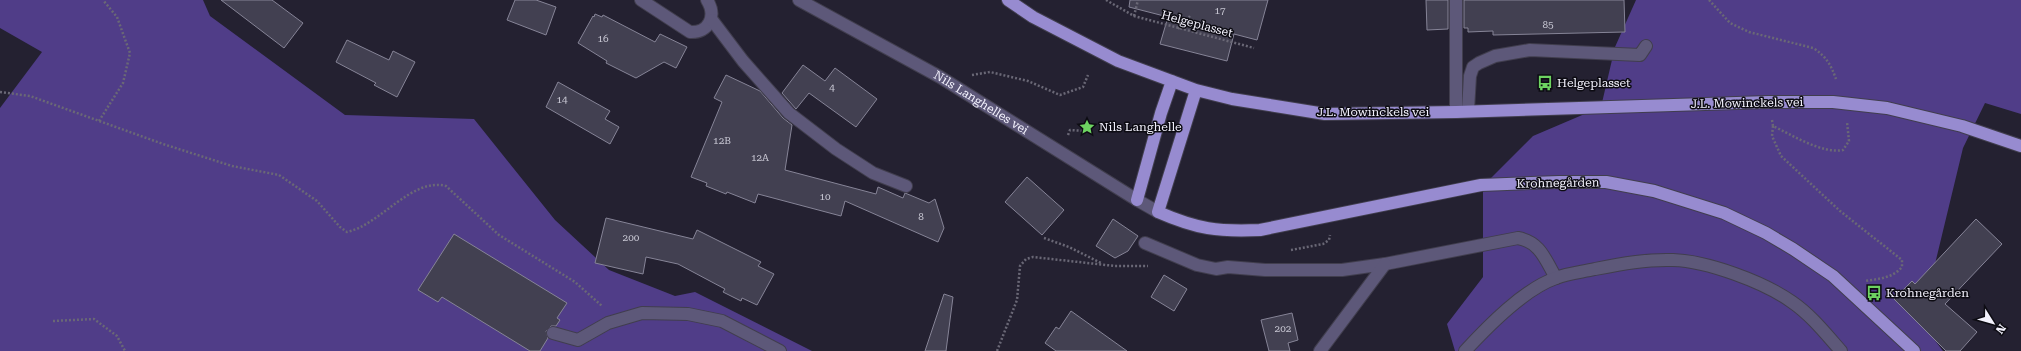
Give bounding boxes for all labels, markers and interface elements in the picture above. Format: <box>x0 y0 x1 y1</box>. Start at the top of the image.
house number: 17 <box>1214 5 1226 16</box>
street label: Helgeplasset <box>1160 8 1235 40</box>
house number: 85 <box>1542 19 1554 30</box>
house number: 16 <box>597 33 609 44</box>
street label: Nils Langhelles vei <box>931 68 1031 137</box>
bus stop icon: Helgeplasset <box>1536 74 1554 92</box>
place label: Helgeplasset <box>1557 76 1631 90</box>
house number: 4 <box>829 82 835 93</box>
house number: 14 <box>556 94 568 105</box>
street label: J.L. Mowinckels vei <box>1691 95 1804 111</box>
street label: J.L. Mowinckels vei <box>1317 105 1429 119</box>
place icon: Nils Langhelle <box>1078 118 1096 136</box>
place label: Nils Langhelle <box>1099 120 1182 134</box>
house number: 12B <box>713 135 731 146</box>
house number: 12A <box>751 152 769 163</box>
street label: Krohnegården <box>1516 175 1600 191</box>
house number: 10 <box>819 191 831 202</box>
house number: 8 <box>918 211 924 222</box>
house number: 200 <box>623 232 640 243</box>
bus stop icon: Krohnegården <box>1865 284 1883 302</box>
place label: Krohnegården <box>1886 286 1969 300</box>
north arrow <box>1973 303 2013 343</box>
text: N <box>1993 321 2008 336</box>
house number: 202 <box>1275 323 1292 334</box>

